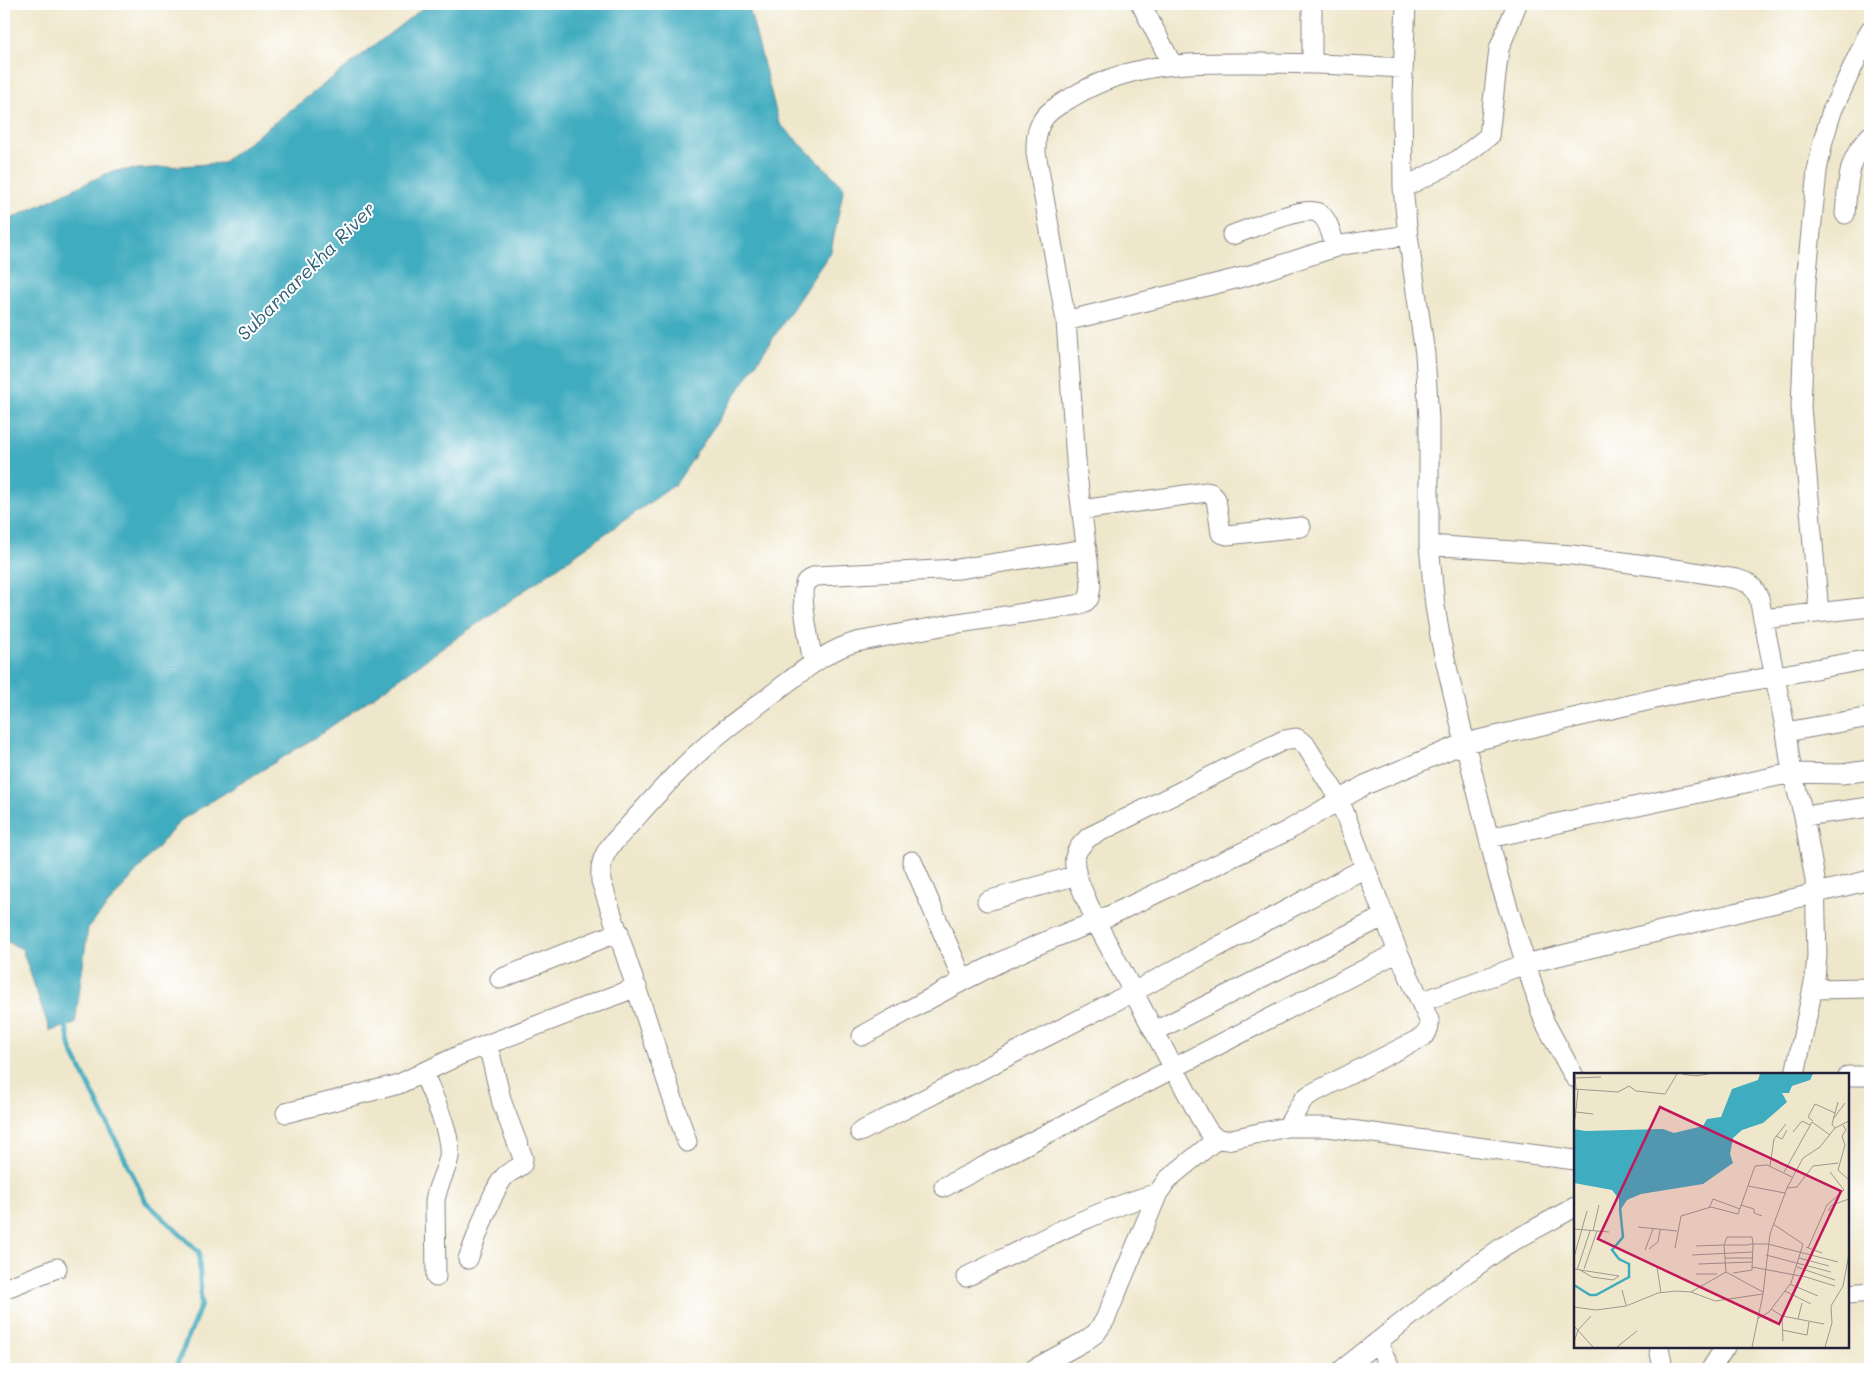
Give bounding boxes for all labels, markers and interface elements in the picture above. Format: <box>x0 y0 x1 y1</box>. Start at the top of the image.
water label: Subarnarekha River <box>231 196 380 345</box>
inset map <box>1574 1073 1849 1348</box>

